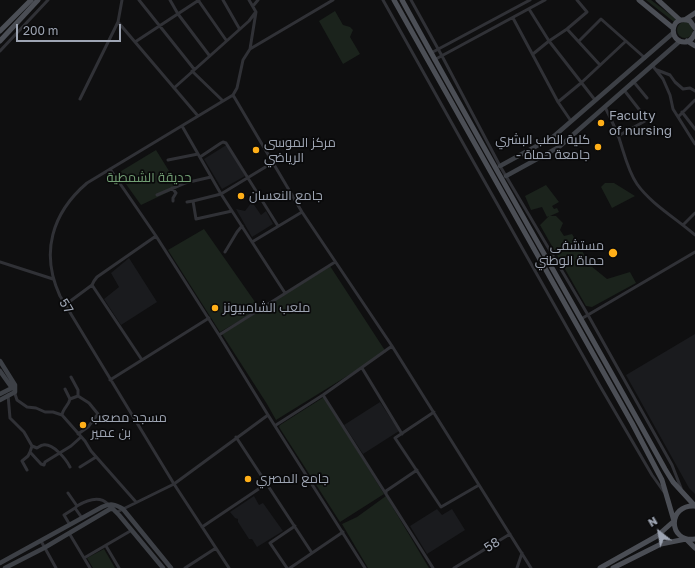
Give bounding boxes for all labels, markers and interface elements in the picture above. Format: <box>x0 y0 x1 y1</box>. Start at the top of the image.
scale bar <box>18 16 123 42</box>
text: 200 m <box>23 23 58 38</box>
place label: Faculty of nursing <box>609 108 672 139</box>
marker: Faculty of nursing <box>596 118 606 128</box>
place label: كلية الطب البشري - جامعة حماة <box>495 132 590 163</box>
place label: مركز الموسى الرياضي <box>264 135 336 166</box>
marker: كلية الطب البشري - جامعة حماة <box>593 142 603 152</box>
marker: مركز الموسى الرياضي <box>251 145 261 155</box>
park label: حديقة الشمطية <box>107 170 191 186</box>
place label: جامع النعسان <box>249 188 323 204</box>
marker: جامع النعسان <box>236 191 246 201</box>
place label: مستشفى حماة الوطني <box>535 238 604 269</box>
marker: مستشفى حماة الوطني <box>607 247 619 259</box>
street label: 57 <box>56 296 76 316</box>
place label: ملعب الشامبيونز <box>223 300 310 316</box>
marker: ملعب الشامبيونز <box>210 303 220 313</box>
place label: مسجد مصعب بن عمير <box>91 410 167 441</box>
marker: مسجد مصعب بن عمير <box>78 420 88 430</box>
place label: جامع المصري <box>256 471 329 487</box>
marker: جامع المصري <box>243 474 253 484</box>
north arrow <box>639 512 679 552</box>
text: N <box>646 514 659 529</box>
street label: 58 <box>481 534 503 556</box>

